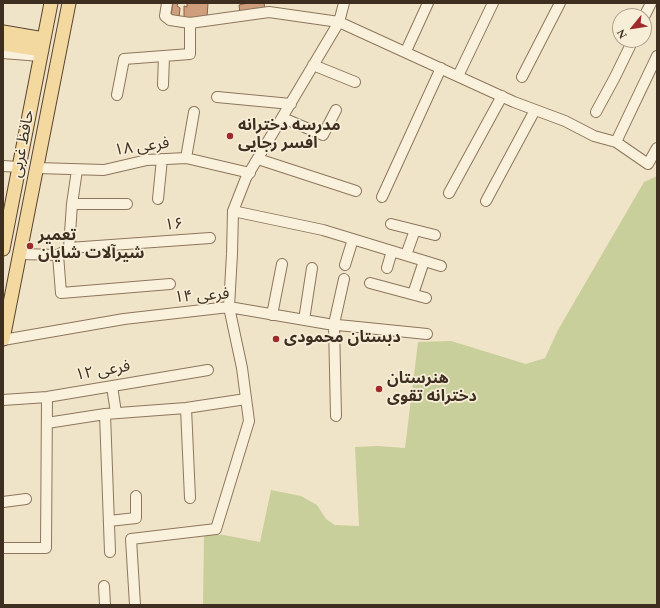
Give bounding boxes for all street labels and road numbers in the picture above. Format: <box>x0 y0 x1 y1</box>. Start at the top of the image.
street label: حافظ غربی <box>8 109 40 179</box>
street label: فرعی ۱۸ <box>113 135 171 161</box>
street label: ۱۶ <box>164 216 184 236</box>
street label: فرعی ۱۴ <box>174 285 230 309</box>
street label: فرعی ۱۲ <box>74 358 132 386</box>

